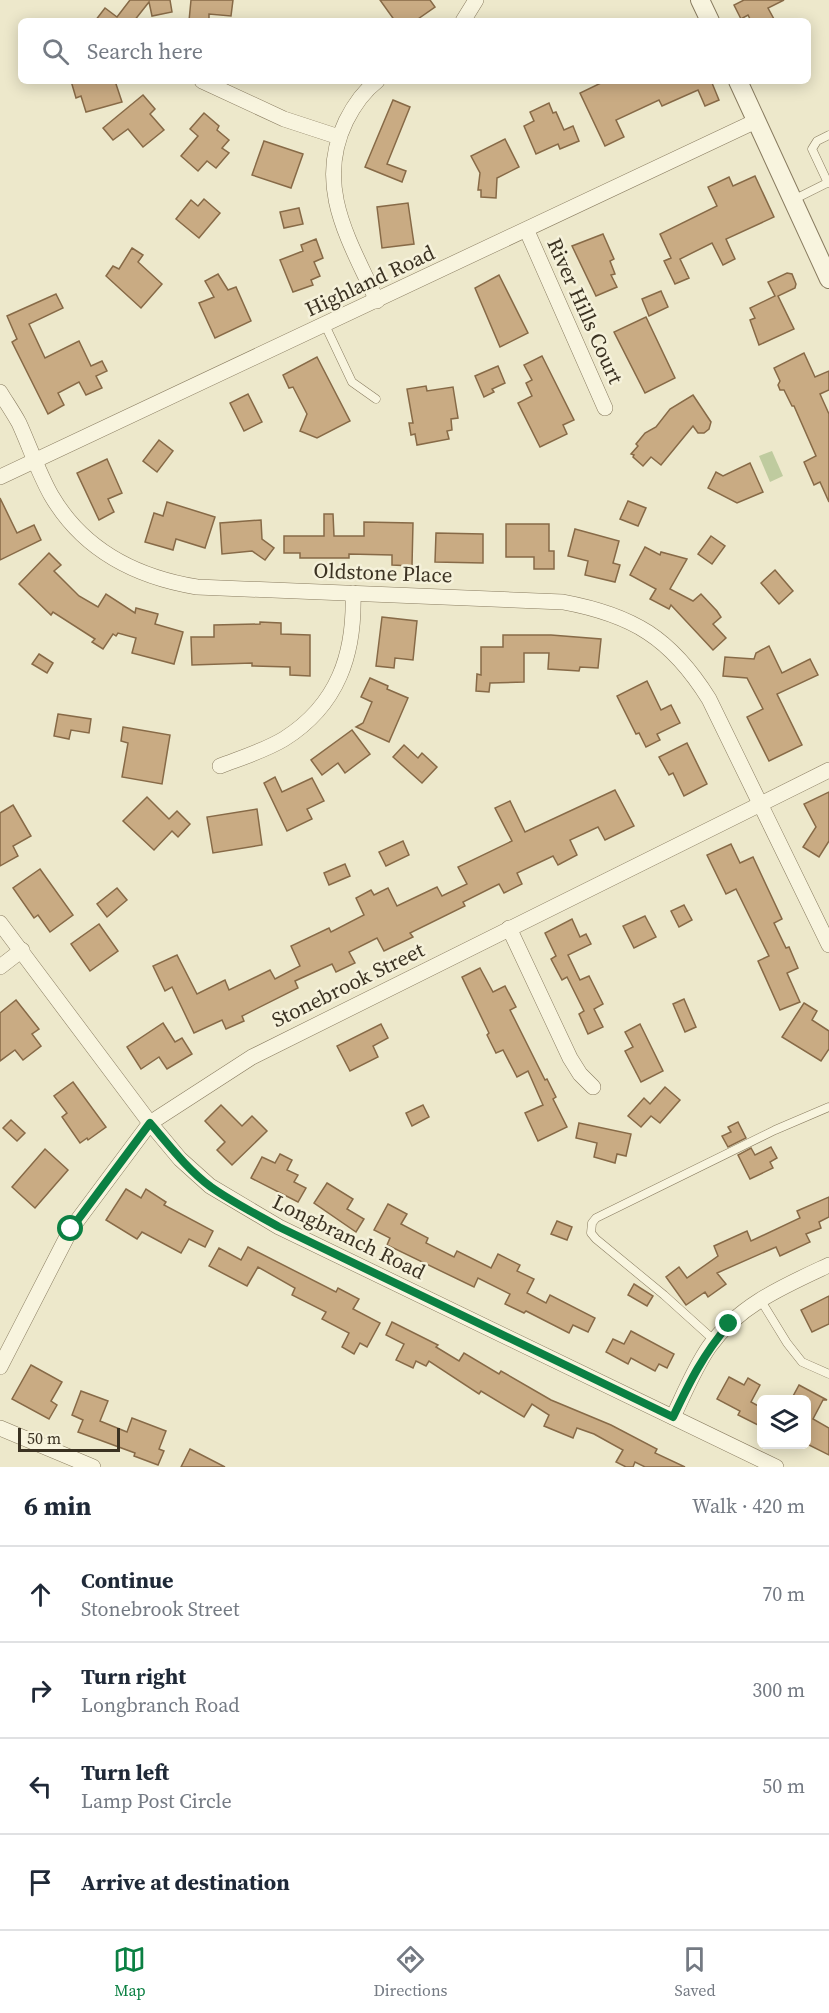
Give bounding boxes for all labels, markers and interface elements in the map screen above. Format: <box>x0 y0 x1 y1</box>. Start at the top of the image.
search box <box>18 18 811 84</box>
icon: search <box>39 35 72 68</box>
text: Search here <box>87 36 203 66</box>
street label: River Hills Court <box>540 233 631 388</box>
street label: Highland Road <box>300 238 439 323</box>
street label: Oldstone Place <box>313 556 453 589</box>
street label: Stonebrook Street <box>267 935 429 1034</box>
street label: Longbranch Road <box>268 1187 431 1286</box>
route start <box>57 1215 83 1241</box>
route end <box>715 1310 741 1336</box>
map controls <box>757 1395 811 1449</box>
button: layers <box>757 1395 811 1449</box>
scale bar <box>18 1425 120 1452</box>
text: 50 m <box>27 1427 61 1449</box>
text: 6 min <box>24 1488 91 1524</box>
text: Walk · 420 m <box>692 1492 805 1520</box>
text: Continue <box>81 1565 174 1595</box>
icon: ahead <box>24 1578 57 1611</box>
text: 70 m <box>762 1580 805 1608</box>
text: Stonebrook Street <box>81 1595 240 1623</box>
text: Turn right <box>81 1661 186 1691</box>
icon: right <box>24 1674 57 1707</box>
text: 300 m <box>752 1676 805 1704</box>
text: Longbranch Road <box>81 1691 240 1719</box>
text: Turn left <box>81 1757 169 1787</box>
icon: left <box>24 1770 57 1803</box>
text: 50 m <box>762 1772 805 1800</box>
text: Lamp Post Circle <box>81 1787 232 1815</box>
icon: arrive <box>24 1866 57 1899</box>
text: Arrive at destination <box>81 1867 290 1897</box>
tab: Map <box>113 1943 146 2001</box>
tab: Directions <box>373 1943 448 2001</box>
tab: Saved <box>674 1943 716 2001</box>

